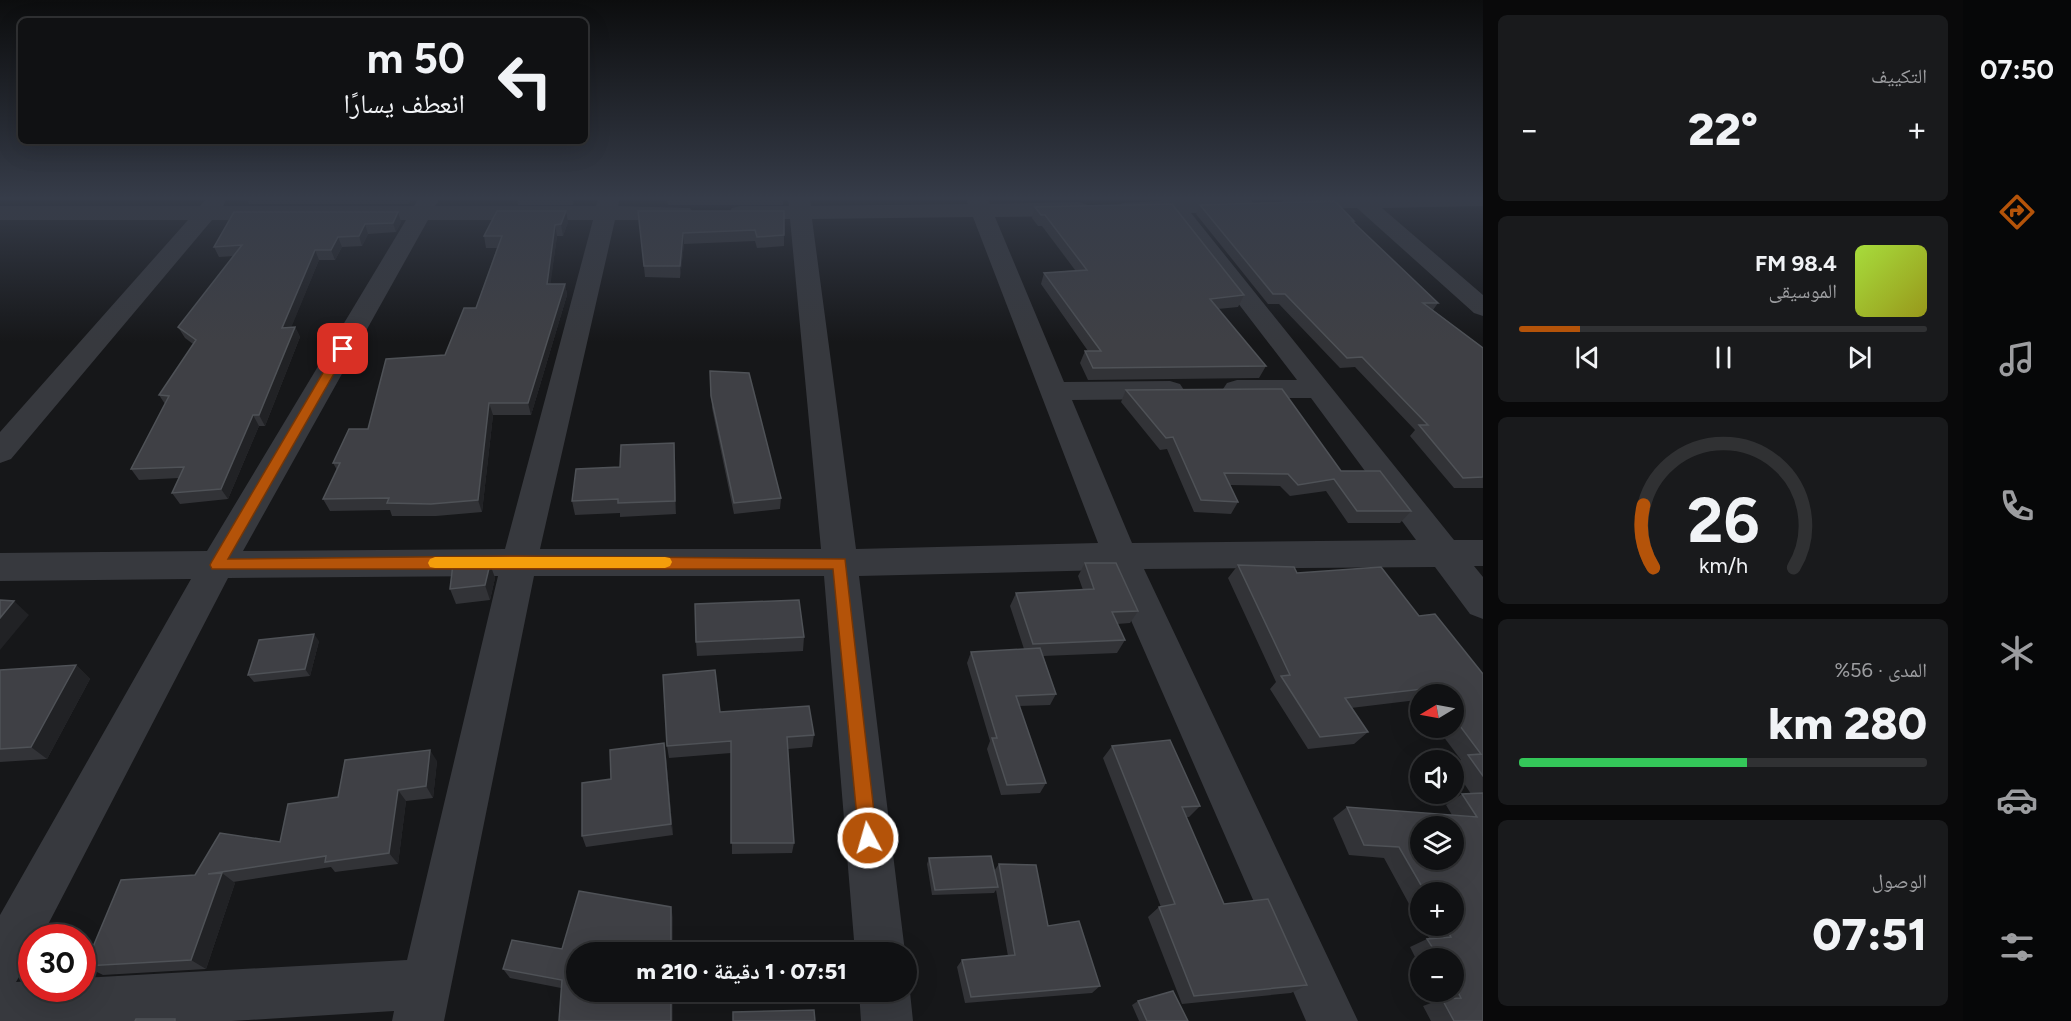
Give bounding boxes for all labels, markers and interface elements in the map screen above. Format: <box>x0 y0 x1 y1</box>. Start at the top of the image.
text: 50 m <box>367 33 465 84</box>
icon: left <box>486 42 564 120</box>
text: 07:50 <box>1980 53 2054 86</box>
text: التكييف <box>1871 64 1927 88</box>
text: انعطف يسارًا <box>343 87 465 120</box>
text: 22° <box>1688 102 1758 156</box>
text: − <box>1519 110 1540 149</box>
text: + <box>1906 110 1927 149</box>
icon: directions <box>1996 191 2038 233</box>
text: 98.4 FM <box>1755 250 1837 277</box>
text: الموسيقى <box>1769 279 1837 303</box>
pin <box>317 323 368 374</box>
icon: arrive <box>326 332 359 365</box>
icon: music <box>1996 338 2038 380</box>
icon: previous <box>1571 341 1604 374</box>
icon: pause <box>1707 341 1740 374</box>
icon: next <box>1843 341 1876 374</box>
text: 26 <box>1687 483 1759 558</box>
icon: phone <box>1996 485 2038 527</box>
text: km/h <box>1699 553 1747 578</box>
icon: climate <box>1996 632 2038 674</box>
text: المدى · 56% <box>1834 658 1927 682</box>
north arrow <box>1410 684 1464 738</box>
map controls <box>1410 684 1464 1002</box>
text: 280 km <box>1768 696 1927 750</box>
button: sound <box>1410 750 1464 804</box>
icon: car <box>1996 779 2038 821</box>
position arrow <box>836 806 900 870</box>
button: layers <box>1410 816 1464 870</box>
text: الوصول <box>1872 869 1927 893</box>
button: + <box>1410 882 1464 936</box>
text: 07:51 <box>1812 907 1927 961</box>
speed limit sign: 30 <box>18 924 96 1002</box>
icon: filters <box>1996 926 2038 968</box>
button: − <box>1410 948 1464 1002</box>
text: 07:51 · 1 دقيقة · 210 m <box>636 958 847 985</box>

